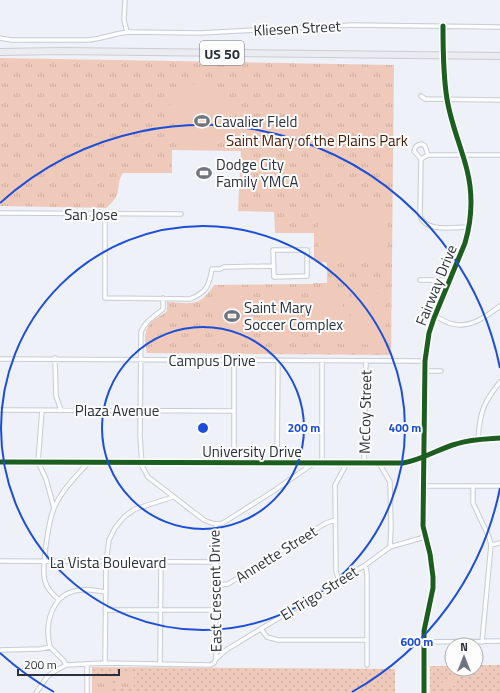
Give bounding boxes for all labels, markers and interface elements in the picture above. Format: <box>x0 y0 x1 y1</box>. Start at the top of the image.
street label: Kliesen Street <box>253 14 342 42</box>
road number: US 50 <box>200 41 244 65</box>
place label: Cavalier FIeld <box>214 110 298 133</box>
sports icon: Cavalier FIeld <box>193 112 211 130</box>
park label: Saint Mary of the Plains Park <box>226 129 408 152</box>
place label: Dodge City Family YMCA <box>216 153 299 193</box>
sports icon: Dodge City Family YMCA <box>195 164 213 182</box>
street label: San Jose <box>64 203 118 226</box>
street label: Fairway Drive <box>409 241 463 329</box>
place label: Saint Mary Soccer Complex <box>244 296 343 336</box>
sports icon: Saint Mary Soccer Complex <box>223 307 241 325</box>
street label: Campus Drive <box>168 349 256 372</box>
street label: McCoy Street <box>353 369 377 454</box>
street label: Plaza Avenue <box>75 399 159 422</box>
text: 200 m <box>288 418 320 437</box>
text: 400 m <box>389 418 421 437</box>
centre of rings <box>196 421 210 435</box>
street label: University Drive <box>202 440 302 463</box>
street label: Annette Street <box>231 519 322 588</box>
street label: East Crescent Drive <box>202 530 228 652</box>
street label: La Vista Boulevard <box>50 551 166 574</box>
street label: El Trigo Street <box>276 560 363 626</box>
text: 600 m <box>401 632 433 651</box>
north arrow <box>444 637 484 677</box>
text: N <box>460 639 468 655</box>
scale bar <box>18 651 119 677</box>
text: 200 m <box>24 655 57 674</box>

